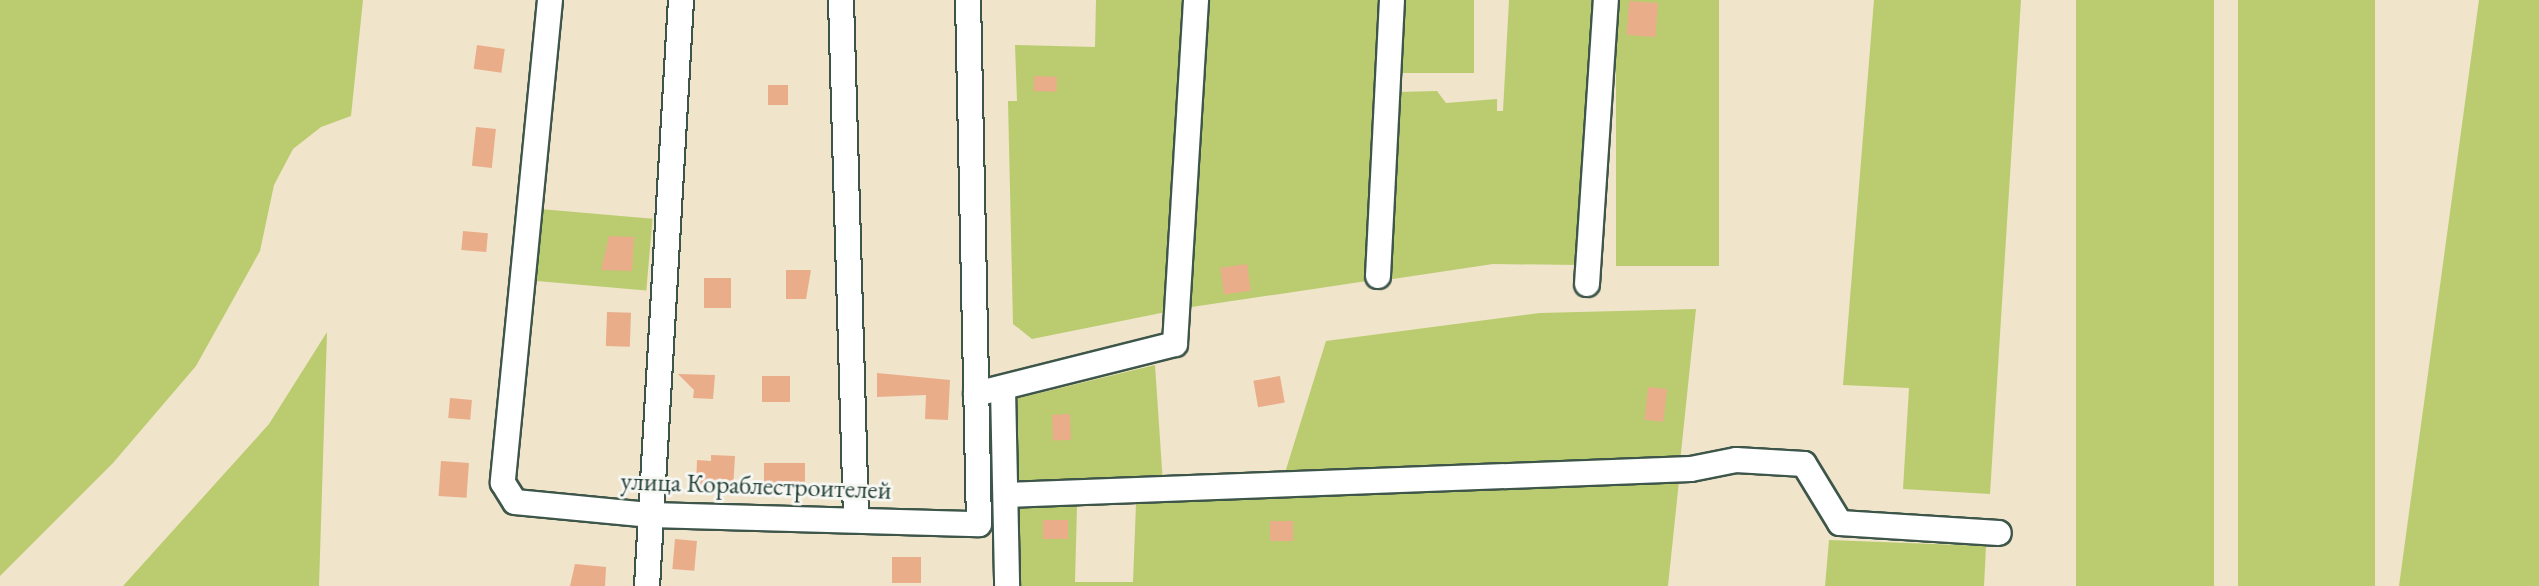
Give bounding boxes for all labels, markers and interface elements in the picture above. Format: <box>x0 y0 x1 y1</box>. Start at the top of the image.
street label: улица Кораблестроителей <box>620 466 892 506</box>

